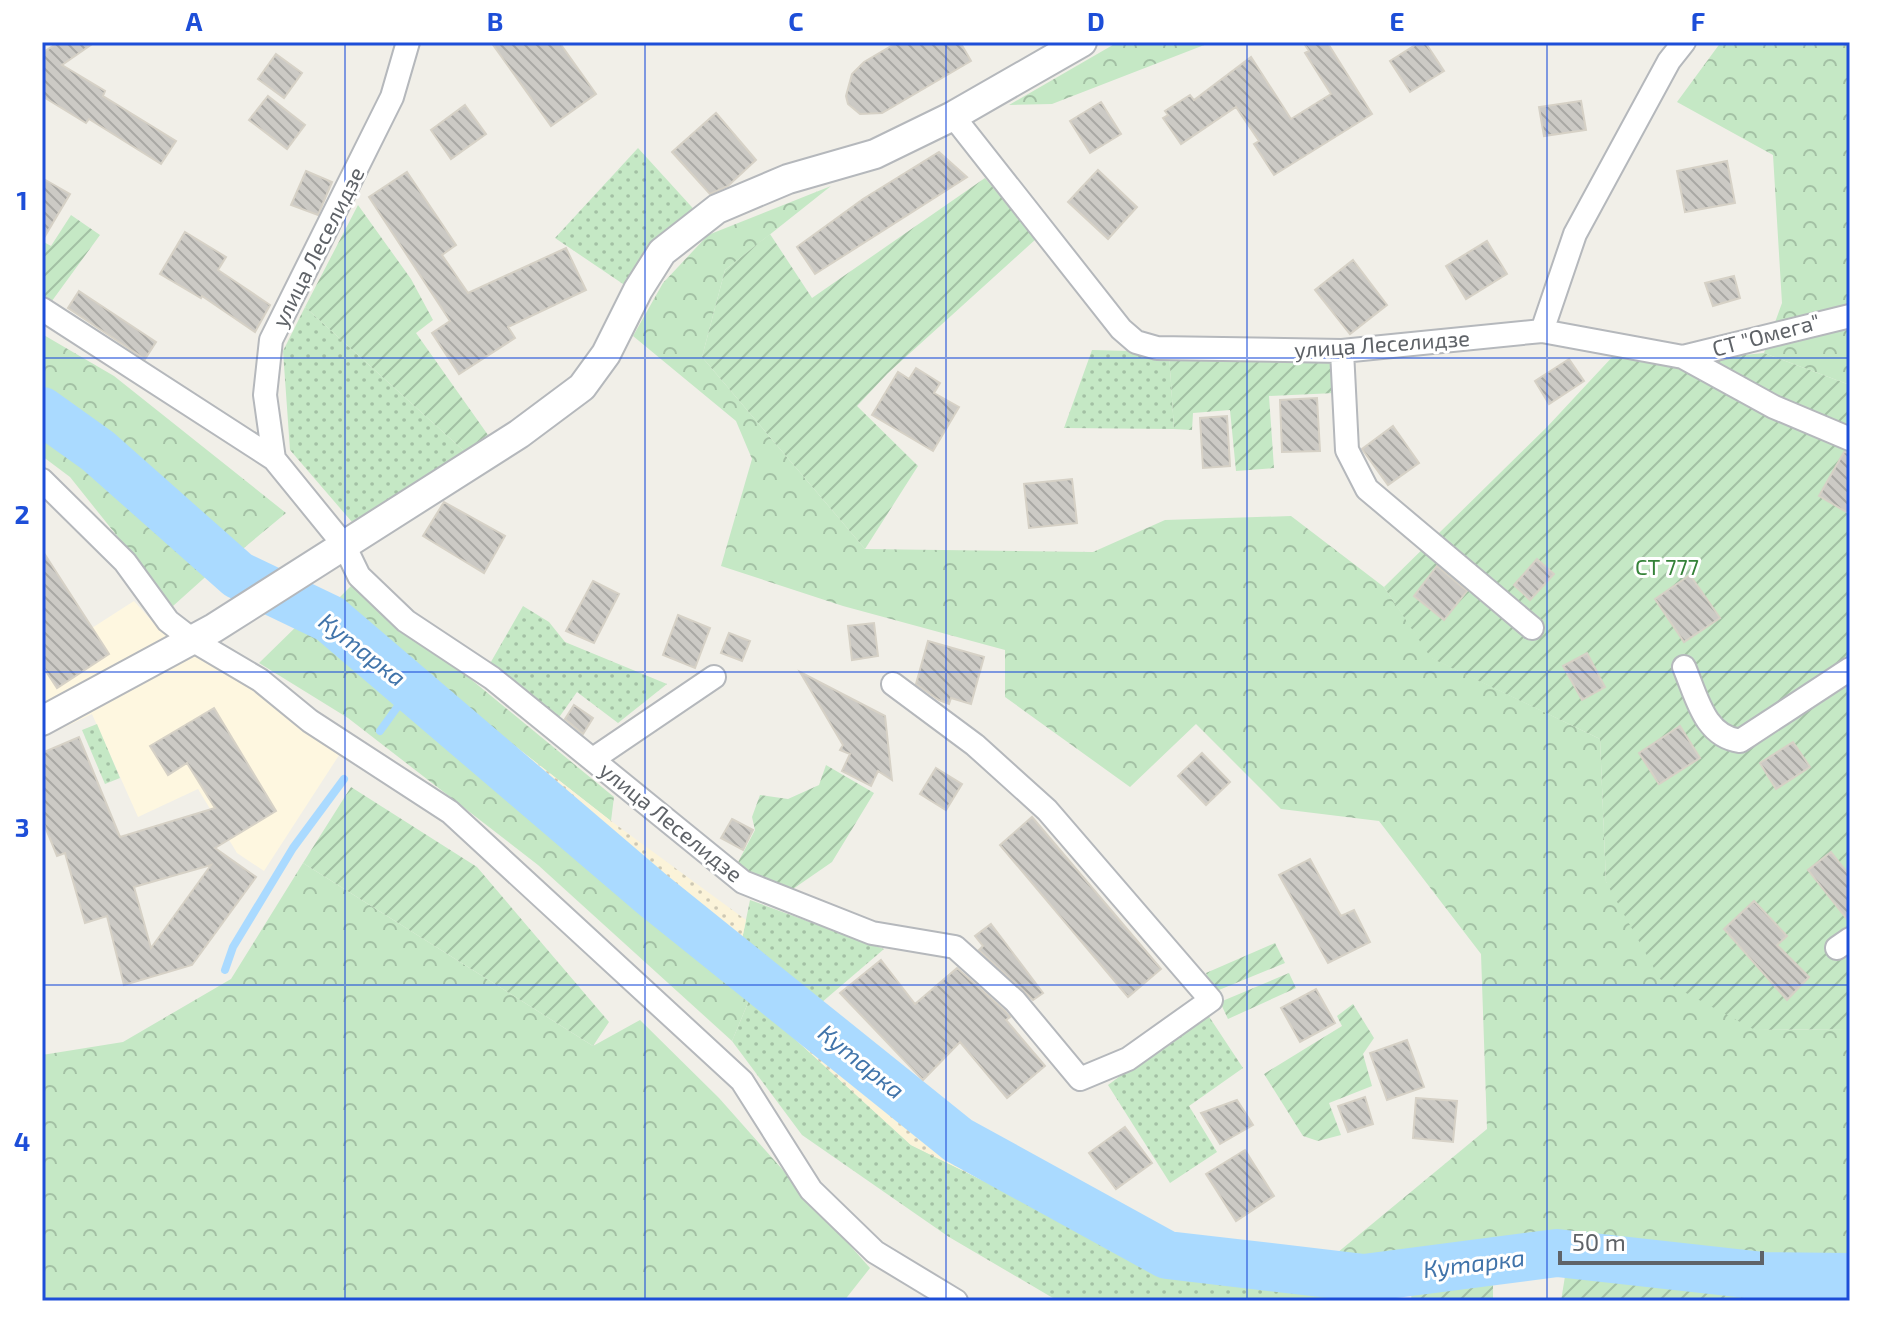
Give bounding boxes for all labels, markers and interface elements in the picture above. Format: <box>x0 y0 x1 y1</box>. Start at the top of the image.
text: A <box>186 5 203 36</box>
text: B <box>487 5 503 36</box>
text: C <box>788 5 804 36</box>
text: D <box>1087 5 1105 36</box>
text: E <box>1389 5 1405 36</box>
text: F <box>1691 5 1705 36</box>
street label: улица Леселидзе <box>266 162 370 331</box>
text: 1 <box>16 184 28 215</box>
street label: СТ "Омега" <box>1709 307 1822 361</box>
street label: улица Леселидзе <box>1293 324 1471 363</box>
text: 2 <box>14 498 30 529</box>
park label: СТ 777 <box>1635 553 1699 579</box>
water label: Кутарка <box>314 606 412 692</box>
street label: улица Леселидзе <box>594 756 748 887</box>
text: 3 <box>15 811 29 842</box>
water label: Кутарка <box>813 1017 911 1104</box>
text: 4 <box>14 1125 30 1156</box>
scale bar <box>1560 1215 1762 1265</box>
text: 50 m <box>1572 1227 1626 1256</box>
water label: Кутарка <box>1421 1242 1526 1283</box>

